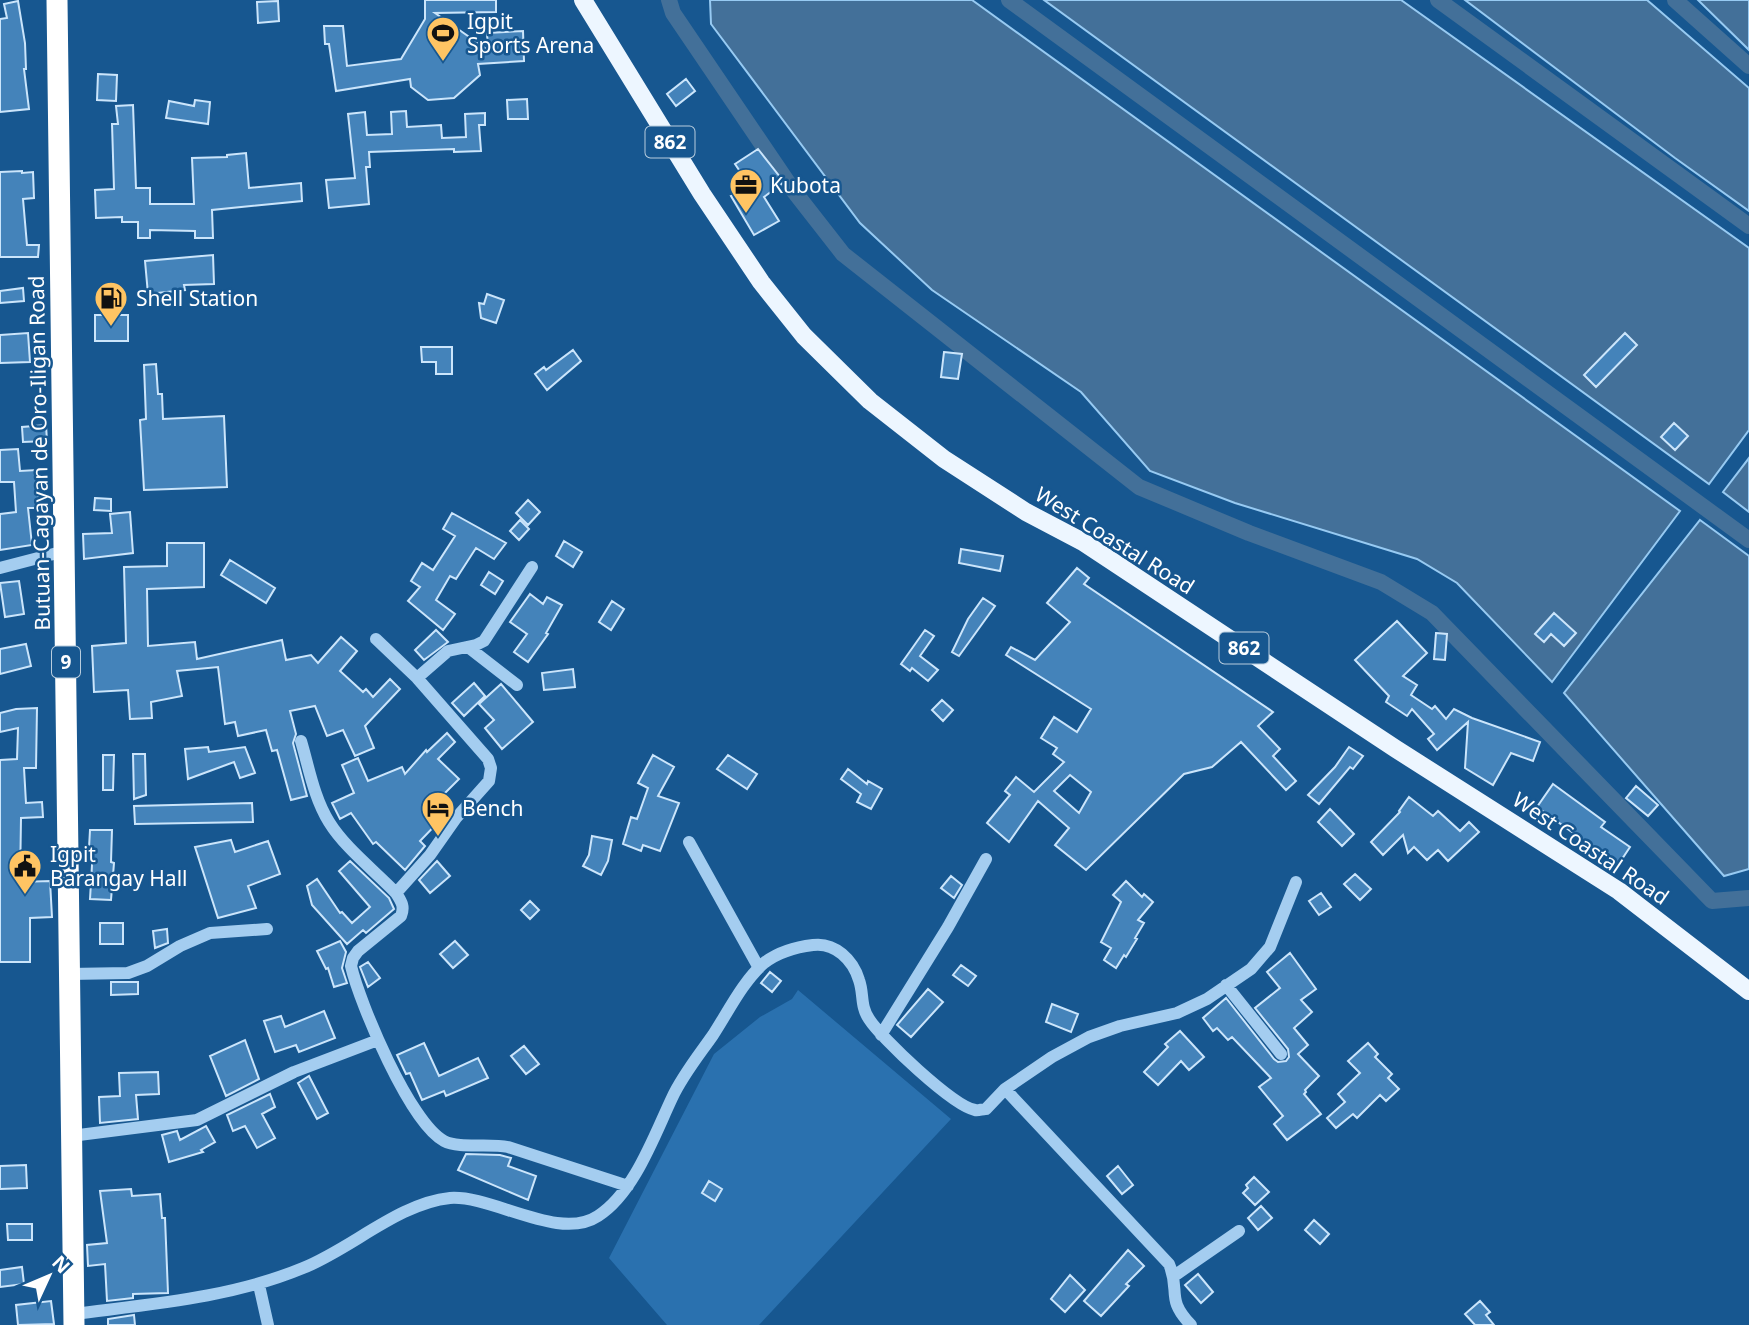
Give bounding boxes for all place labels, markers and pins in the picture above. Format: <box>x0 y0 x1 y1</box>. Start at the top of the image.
place label: Igpit Sports Arena <box>467 7 594 59</box>
sports icon: Igpit Sports Arena <box>424 14 462 63</box>
office icon: Kubota <box>727 166 765 215</box>
place label: Kubota <box>770 171 841 199</box>
fuel station icon: Shell Station <box>92 279 130 328</box>
place label: Shell Station <box>136 284 258 312</box>
hotel icon: Bench <box>419 789 457 838</box>
place label: Bench <box>462 794 524 822</box>
place label: Igpit Barangay Hall <box>50 840 188 892</box>
public building icon: Igpit Barangay Hall <box>6 847 44 896</box>

